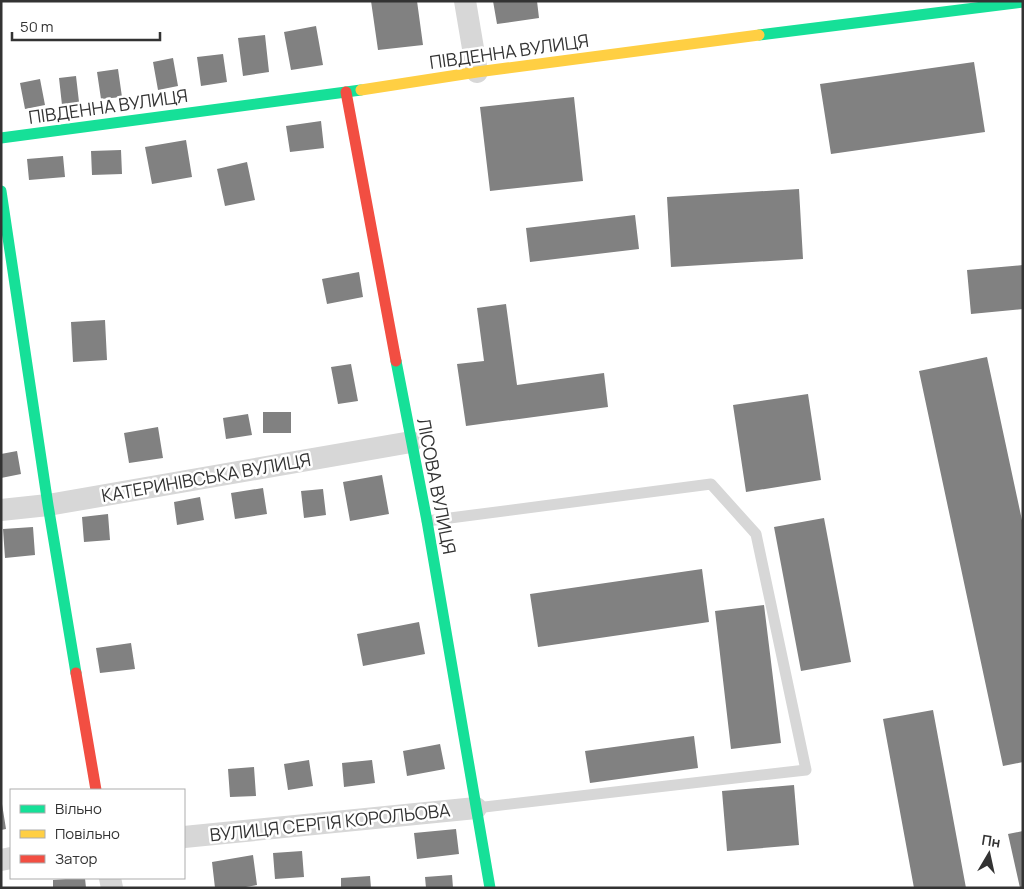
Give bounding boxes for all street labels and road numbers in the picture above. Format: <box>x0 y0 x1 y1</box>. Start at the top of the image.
street label: ПІВДЕННА ВУЛИЦЯ <box>428 28 590 74</box>
street label: ПІВДЕННА ВУЛИЦЯ <box>27 83 189 129</box>
street label: ЛІСОВА ВУЛИЦЯ <box>412 416 462 556</box>
street label: КАТЕРИНІВСЬКА ВУЛИЦЯ <box>100 447 312 507</box>
street label: ВУЛИЦЯ СЕРГІЯ КОРОЛЬОВА <box>209 797 452 847</box>

